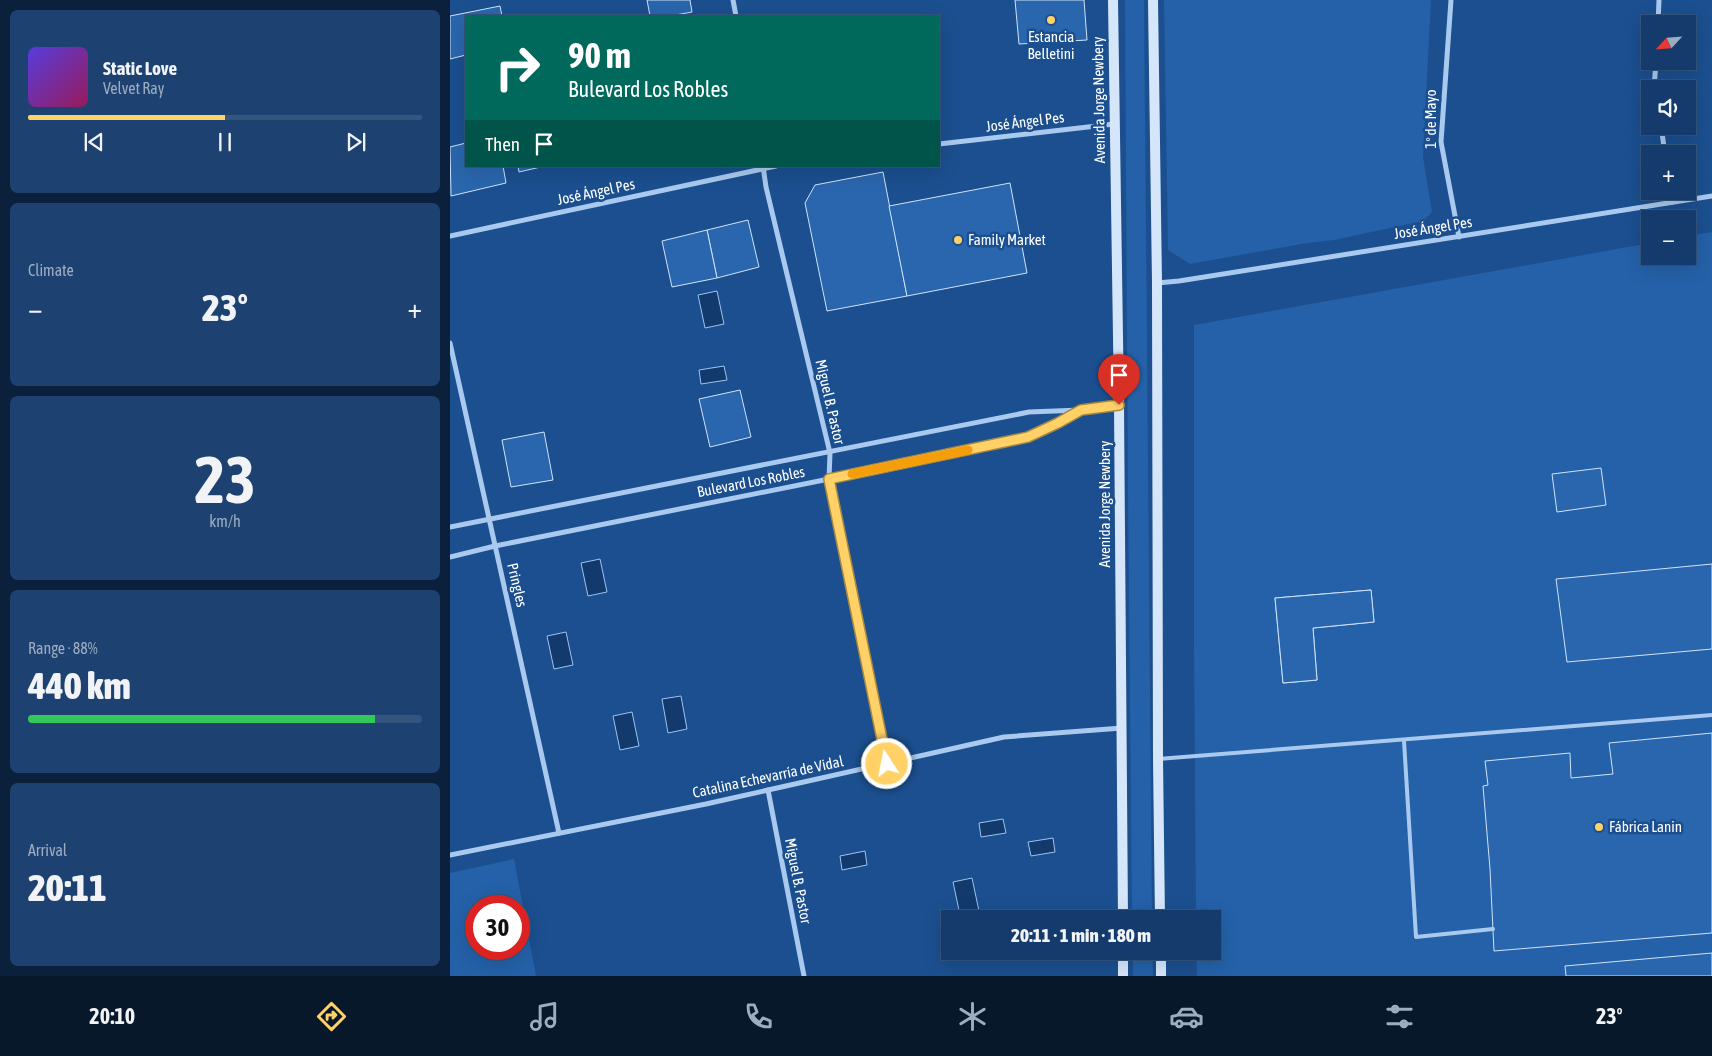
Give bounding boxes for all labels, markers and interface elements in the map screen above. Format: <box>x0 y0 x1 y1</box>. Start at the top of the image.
marker: Estancia Belletini <box>1045 14 1057 26</box>
north arrow <box>1641 15 1696 70</box>
map controls <box>1641 15 1696 265</box>
place label: Estancia Belletini <box>1027 28 1075 62</box>
icon: right <box>485 35 550 100</box>
text: 90 m <box>568 35 631 75</box>
street label: Avenida Jorge Newbery <box>1089 36 1108 164</box>
text: Static Love <box>103 57 177 79</box>
text: Bulevard Los Robles <box>568 76 728 102</box>
text: Velvet Ray <box>103 79 164 97</box>
button: sound <box>1641 80 1696 135</box>
street label: 1º de Mayo <box>1422 89 1439 149</box>
street label: José Ángel Pes <box>985 108 1065 135</box>
icon: previous <box>80 128 108 156</box>
icon: pause <box>211 128 239 156</box>
icon: next <box>342 128 370 156</box>
icon: arrive <box>530 130 558 158</box>
text: Then <box>485 133 520 155</box>
button: + <box>1641 145 1696 200</box>
street label: José Ángel Pes <box>556 175 636 208</box>
button: − <box>1641 210 1696 265</box>
street label: José Ángel Pes <box>1393 213 1473 242</box>
place label: Family Market <box>968 231 1046 248</box>
marker: Family Market <box>952 234 964 246</box>
text: Climate <box>28 261 74 279</box>
text: 23° <box>202 286 248 329</box>
text: − <box>28 292 43 324</box>
text: + <box>407 292 422 324</box>
pin <box>1098 354 1140 405</box>
street label: Miguel B. Pastor <box>812 358 849 447</box>
icon: arrive <box>1105 361 1133 389</box>
street label: Avenida Jorge Newbery <box>1096 441 1113 567</box>
text: 23 <box>194 442 256 517</box>
street label: Bulevard Los Robles <box>696 463 806 500</box>
text: km/h <box>209 512 241 530</box>
street label: Pringles <box>504 561 531 609</box>
text: Range · 88% <box>28 639 98 657</box>
text: 440 km <box>28 664 131 707</box>
position arrow <box>860 737 912 789</box>
street label: Catalina Echevarría de Vidal <box>691 752 845 801</box>
place label: Fábrica Lanin <box>1609 818 1682 835</box>
marker: Fábrica Lanin <box>1593 821 1605 833</box>
street label: Miguel B. Pastor <box>782 837 815 926</box>
text: Arrival <box>28 841 67 859</box>
text: 20:11 <box>28 866 107 909</box>
speed limit sign: 30 <box>465 895 530 960</box>
text: 20:11 · 1 min · 180 m <box>1011 924 1151 946</box>
icon: directions <box>314 999 349 1034</box>
icon: music <box>527 999 562 1034</box>
icon: phone <box>741 999 776 1034</box>
icon: climate <box>955 999 990 1034</box>
icon: car <box>1169 999 1204 1034</box>
icon: filters <box>1382 999 1417 1034</box>
text: 20:10 <box>89 1003 135 1029</box>
text: 23° <box>1596 1003 1623 1029</box>

